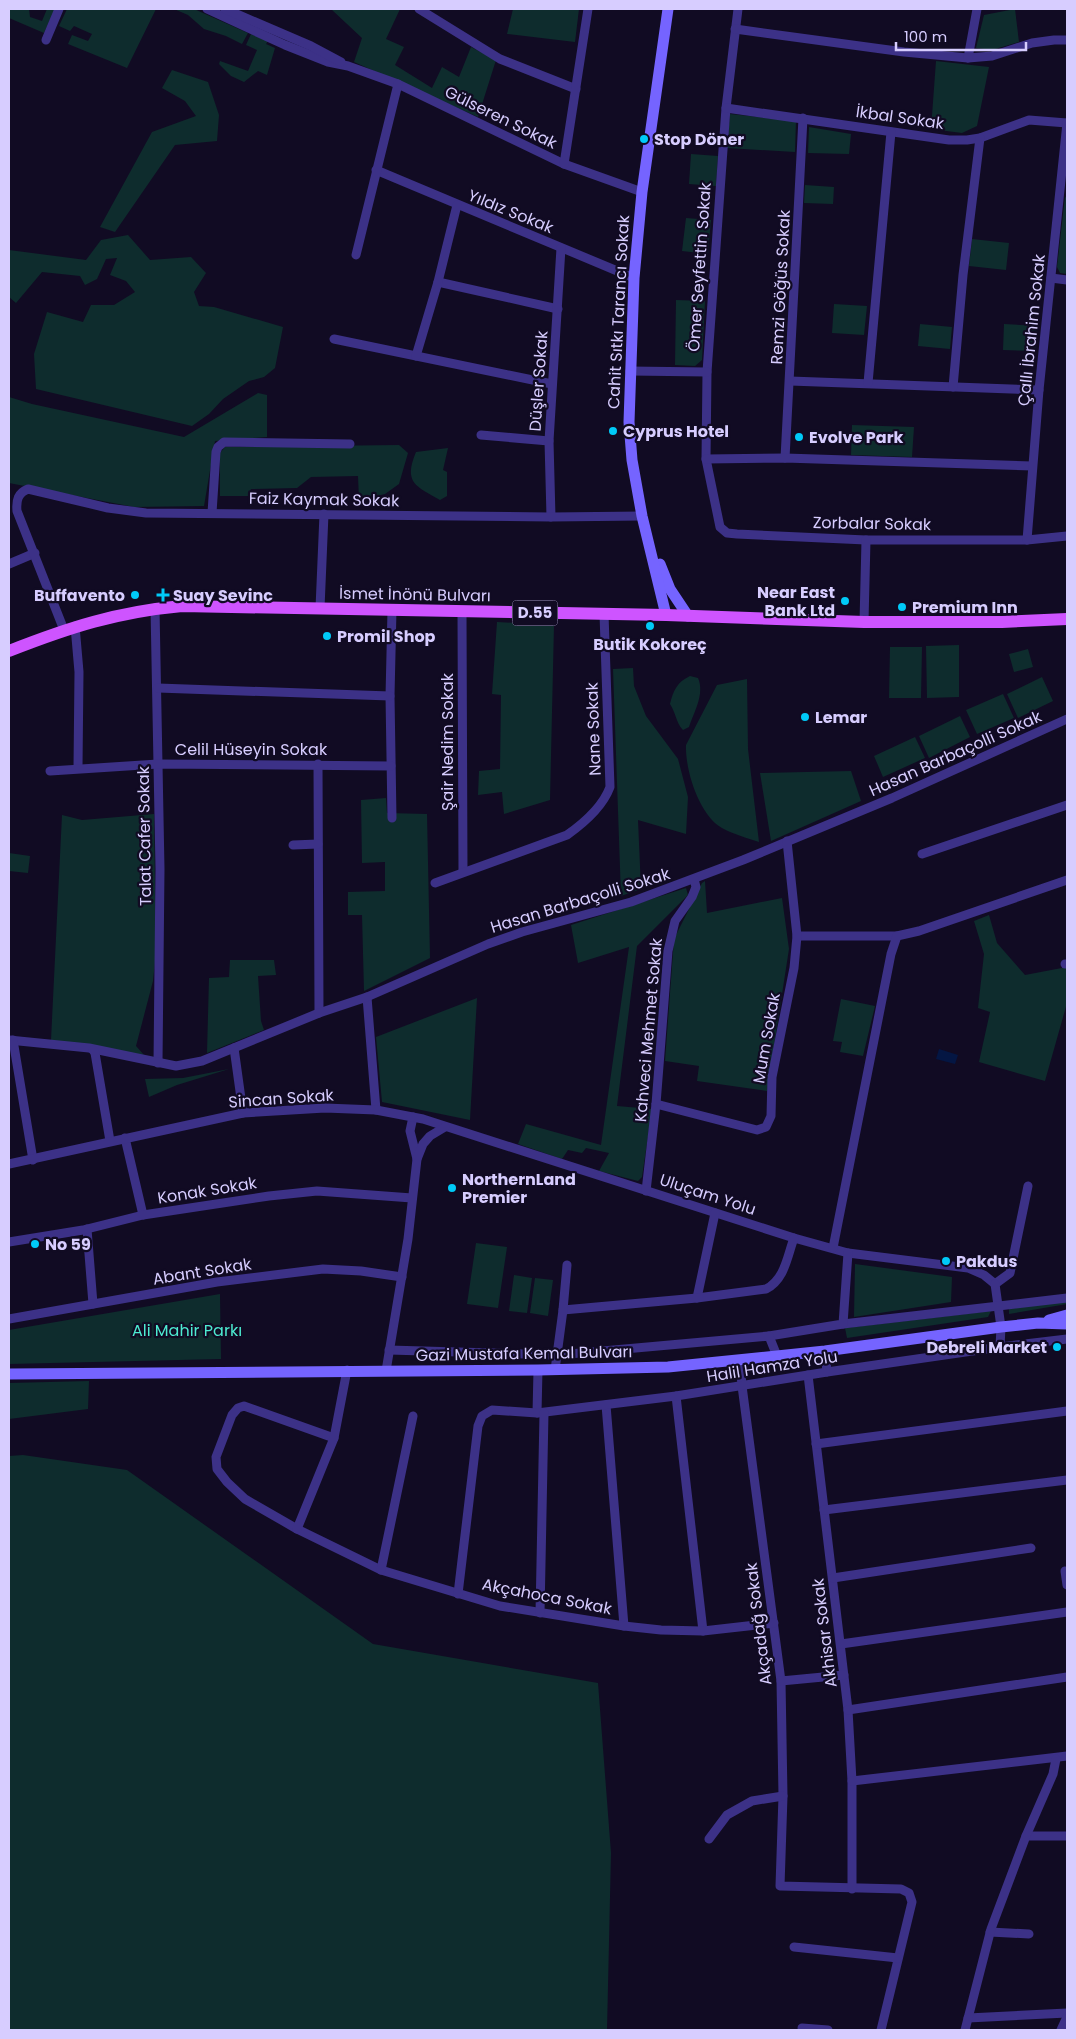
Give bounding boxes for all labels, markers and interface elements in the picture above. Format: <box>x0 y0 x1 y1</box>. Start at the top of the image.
scale bar <box>896 20 1026 52</box>
text: 100 m <box>904 26 947 47</box>
street label: Gülseren Sokak <box>441 80 561 155</box>
street label: İkbal Sokak <box>854 100 946 135</box>
place label: Stop Döner <box>654 128 744 151</box>
marker: Stop Döner <box>638 133 650 145</box>
street label: Ömer Seyfettin Sokak <box>682 181 717 353</box>
street label: Yıldız Sokak <box>465 184 558 239</box>
street label: Remzi Göğüs Sokak <box>765 208 796 365</box>
street label: Cahit Sıtkı Tarancı Sokak <box>602 214 635 410</box>
street label: Çallı İbrahim Sokak <box>1012 252 1051 407</box>
street label: Düşler Sokak <box>524 329 554 432</box>
place label: Cyprus Hotel <box>623 420 729 443</box>
marker: Cyprus Hotel <box>607 425 619 437</box>
place label: Evolve Park <box>809 426 904 449</box>
marker: Evolve Park <box>793 431 805 443</box>
street label: Faiz Kaymak Sokak <box>249 487 400 512</box>
street label: Zorbalar Sokak <box>813 511 932 536</box>
place label: Near East Bank Ltd <box>757 581 835 622</box>
street label: İsmet İnönü Bulvarı <box>339 582 491 607</box>
place label: Buffavento <box>34 584 125 607</box>
place label: Suay Sevinc <box>173 584 273 607</box>
marker: Buffavento <box>129 589 141 601</box>
marker: Suay Sevinc <box>157 589 169 601</box>
marker: Near East Bank Ltd <box>839 595 851 607</box>
place label: Premium Inn <box>912 596 1018 619</box>
road number: D.55 <box>512 600 558 626</box>
marker: Premium Inn <box>896 601 908 613</box>
marker: Butik Kokoreç <box>644 620 656 632</box>
place label: Promil Shop <box>337 625 436 648</box>
marker: Promil Shop <box>321 630 333 642</box>
place label: Butik Kokoreç <box>593 633 707 656</box>
street label: Şair Nedim Sokak <box>436 672 459 811</box>
street label: Nane Sokak <box>580 681 607 776</box>
street label: Hasan Barbaçolli Sokak <box>865 705 1046 802</box>
place label: Lemar <box>815 706 867 729</box>
marker: Lemar <box>799 711 811 723</box>
street label: Celil Hüseyin Sokak <box>175 738 328 761</box>
street label: Talat Cafer Sokak <box>132 765 157 906</box>
street label: Hasan Barbaçolli Sokak <box>487 862 674 939</box>
street label: Kahveci Mehmet Sokak <box>629 936 668 1123</box>
street label: Mum Sokak <box>747 990 786 1085</box>
street label: Sincan Sokak <box>228 1083 335 1114</box>
place label: NorthernLand Premier <box>462 1168 576 1209</box>
street label: Uluçam Yolu <box>657 1168 759 1221</box>
street label: Konak Sokak <box>156 1171 259 1210</box>
marker: NorthernLand Premier <box>446 1182 458 1194</box>
place label: No 59 <box>45 1233 91 1256</box>
marker: No 59 <box>29 1238 41 1250</box>
place label: Pakdus <box>956 1250 1017 1273</box>
street label: Abant Sokak <box>151 1252 254 1291</box>
marker: Pakdus <box>940 1255 952 1267</box>
park label: Ali Mahir Parkı <box>132 1319 242 1342</box>
place label: Debreli Market <box>926 1336 1047 1359</box>
street label: Gazi Mustafa Kemal Bulvarı <box>415 1340 633 1367</box>
marker: Debreli Market <box>1051 1341 1063 1353</box>
street label: Halil Hamza Yolu <box>705 1345 839 1388</box>
street label: Akçadağ Sokak <box>739 1561 777 1686</box>
street label: Akçahoca Sokak <box>480 1573 615 1620</box>
street label: Akhisar Sokak <box>806 1576 843 1689</box>

